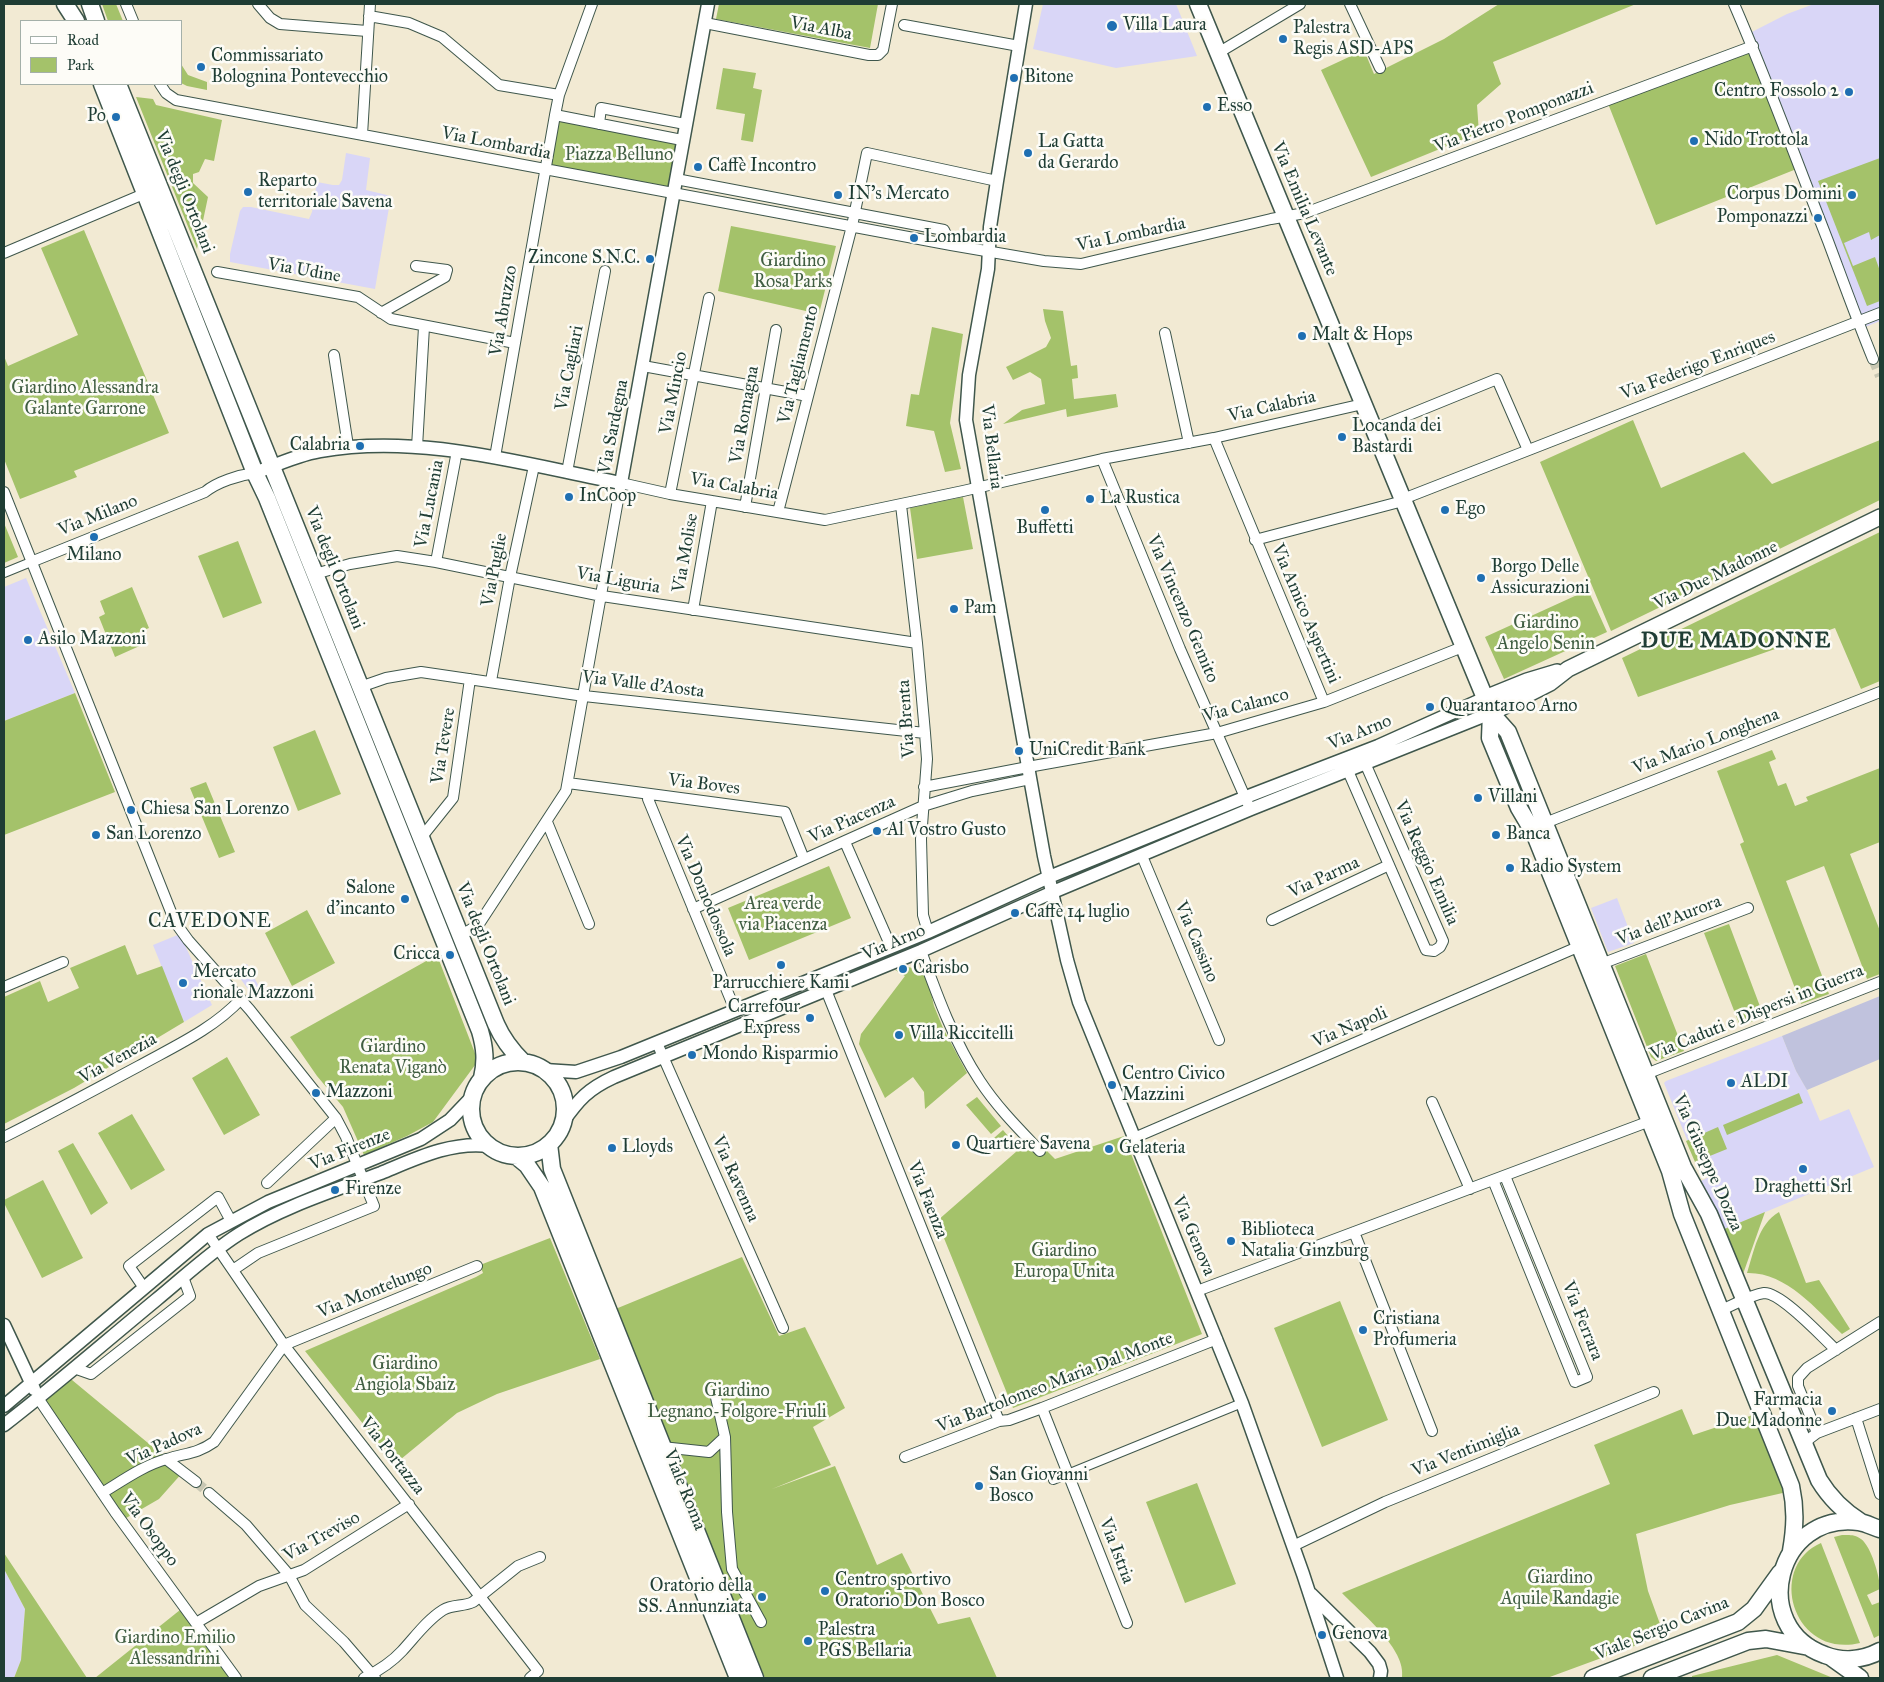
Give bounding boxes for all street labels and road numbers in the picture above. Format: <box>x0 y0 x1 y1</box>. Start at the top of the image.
street label: Via Alba <box>788 12 854 46</box>
street label: Via Pietro Pomponazzi <box>1431 78 1597 158</box>
street label: Via Lombardia <box>439 123 553 165</box>
street label: Via degli Ortolani <box>150 127 218 257</box>
street label: Via Emilia Levante <box>1266 139 1342 279</box>
street label: Via Lombardia <box>1074 213 1188 257</box>
street label: Via Udine <box>266 254 342 288</box>
street label: Via Abruzzo <box>485 264 523 358</box>
street label: Via Tagliamento <box>774 303 824 427</box>
street label: Via Cagliari <box>551 324 589 412</box>
street label: Via Federigo Enriques <box>1618 327 1778 405</box>
street label: Via Mincio <box>655 350 693 436</box>
street label: Via Romagna <box>726 364 764 466</box>
street label: Via Sardegna <box>594 378 634 476</box>
street label: Via Calabria <box>1226 386 1318 428</box>
street label: Via Bellaria <box>975 404 1007 490</box>
street label: Via Lucania <box>411 458 449 550</box>
street label: Via Calabria <box>688 469 780 505</box>
street label: Via Milano <box>55 490 141 542</box>
street label: Via degli Ortolani <box>300 503 368 633</box>
street label: Via Molise <box>668 512 704 594</box>
street label: Via Puglie <box>477 531 513 609</box>
street label: Via Vincenzo Gemito <box>1141 532 1223 686</box>
street label: Via Due Madonne <box>1650 537 1782 615</box>
street label: Via Amico Aspertini <box>1266 541 1344 687</box>
street label: Via Liguria <box>574 563 662 599</box>
street label: Via Valle d'Aosta <box>581 667 705 703</box>
street label: Via Brenta <box>893 679 921 759</box>
street label: Via Calanco <box>1201 684 1291 728</box>
street label: Via Mario Longhena <box>1630 704 1782 780</box>
street label: Via Tevere <box>427 706 461 786</box>
street label: Via Arno <box>1325 710 1395 756</box>
street label: Via Boves <box>667 770 741 800</box>
street label: Via Piacenza <box>805 791 899 849</box>
street label: Via Reggio Emilia <box>1389 797 1463 929</box>
street label: Via Domodossola <box>670 832 740 960</box>
street label: Via Parma <box>1285 852 1363 904</box>
street label: Via degli Ortolani <box>451 879 519 1009</box>
street label: Via dell'Aurora <box>1614 891 1724 951</box>
street label: Via Cassino <box>1169 898 1223 986</box>
street label: Via Arno <box>859 920 929 966</box>
street label: Via Caduti e Dispersi in Guerra <box>1647 960 1867 1066</box>
street label: Via Napoli <box>1309 1003 1391 1053</box>
street label: Via Venezia <box>75 1029 161 1089</box>
street label: Via Giuseppe Dozza <box>1667 1091 1747 1235</box>
street label: Via Firenze <box>306 1124 394 1176</box>
street label: Via Ravenna <box>706 1133 764 1225</box>
street label: Via Faenza <box>902 1158 952 1242</box>
street label: Via Genova <box>1167 1193 1219 1279</box>
street label: Via Montelungo <box>315 1258 435 1324</box>
street label: Via Ferrara <box>1556 1278 1608 1364</box>
street label: Via Bartolomeo Maria Dal Monte <box>934 1328 1176 1438</box>
street label: Via Portazza <box>355 1413 429 1499</box>
street label: Via Padova <box>123 1419 205 1471</box>
street label: Via Ventimiglia <box>1409 1420 1523 1482</box>
street label: Viale Roma <box>658 1446 710 1534</box>
street label: Via Osoppo <box>115 1489 183 1571</box>
street label: Via Treviso <box>280 1507 364 1567</box>
street label: Via Istria <box>1094 1515 1138 1587</box>
street label: Viale Sergio Cavina <box>1592 1592 1732 1666</box>

